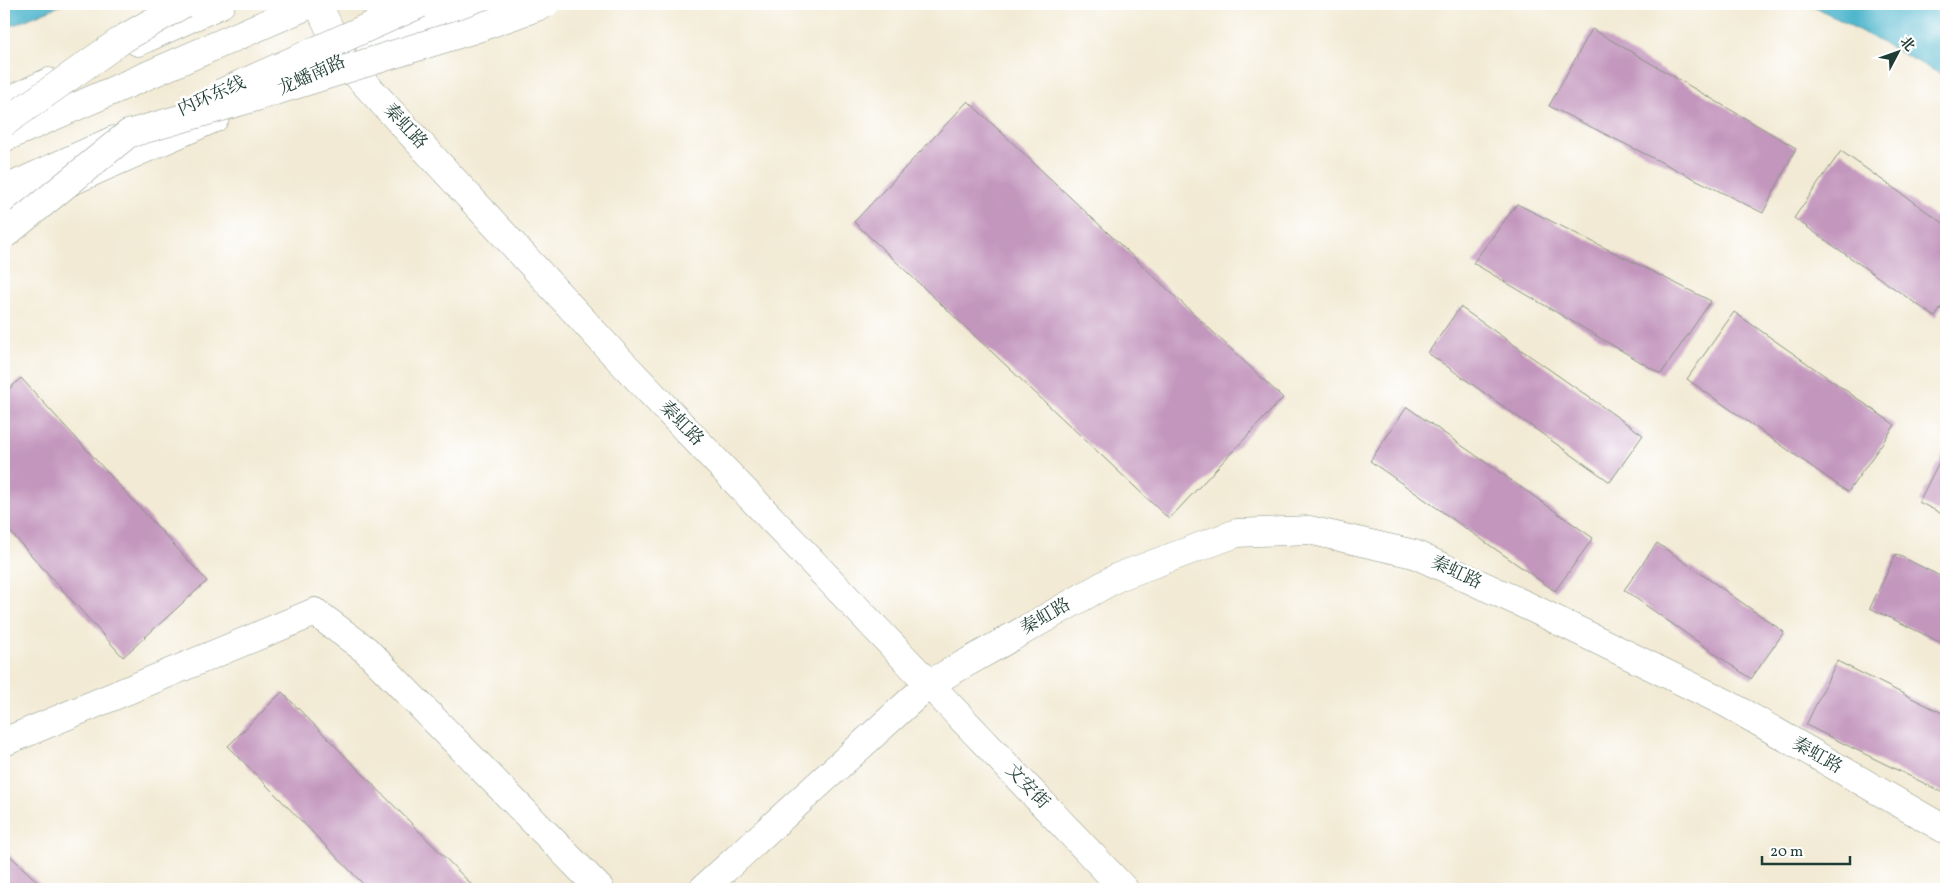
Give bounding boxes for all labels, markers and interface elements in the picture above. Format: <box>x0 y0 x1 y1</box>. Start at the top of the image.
north arrow <box>1872 28 1922 78</box>
text: 北 <box>1895 33 1918 56</box>
street label: 龙蟠南路 <box>274 50 350 102</box>
street label: 内环东线 <box>174 71 250 123</box>
street label: 秦虹路 <box>377 99 433 155</box>
street label: 秦虹路 <box>653 396 709 452</box>
street label: 秦虹路 <box>1426 550 1486 596</box>
street label: 秦虹路 <box>1016 593 1076 641</box>
street label: 秦虹路 <box>1787 732 1847 780</box>
street label: 文安街 <box>999 759 1055 815</box>
scale bar <box>1762 833 1850 865</box>
text: 20 m <box>1770 842 1803 863</box>

